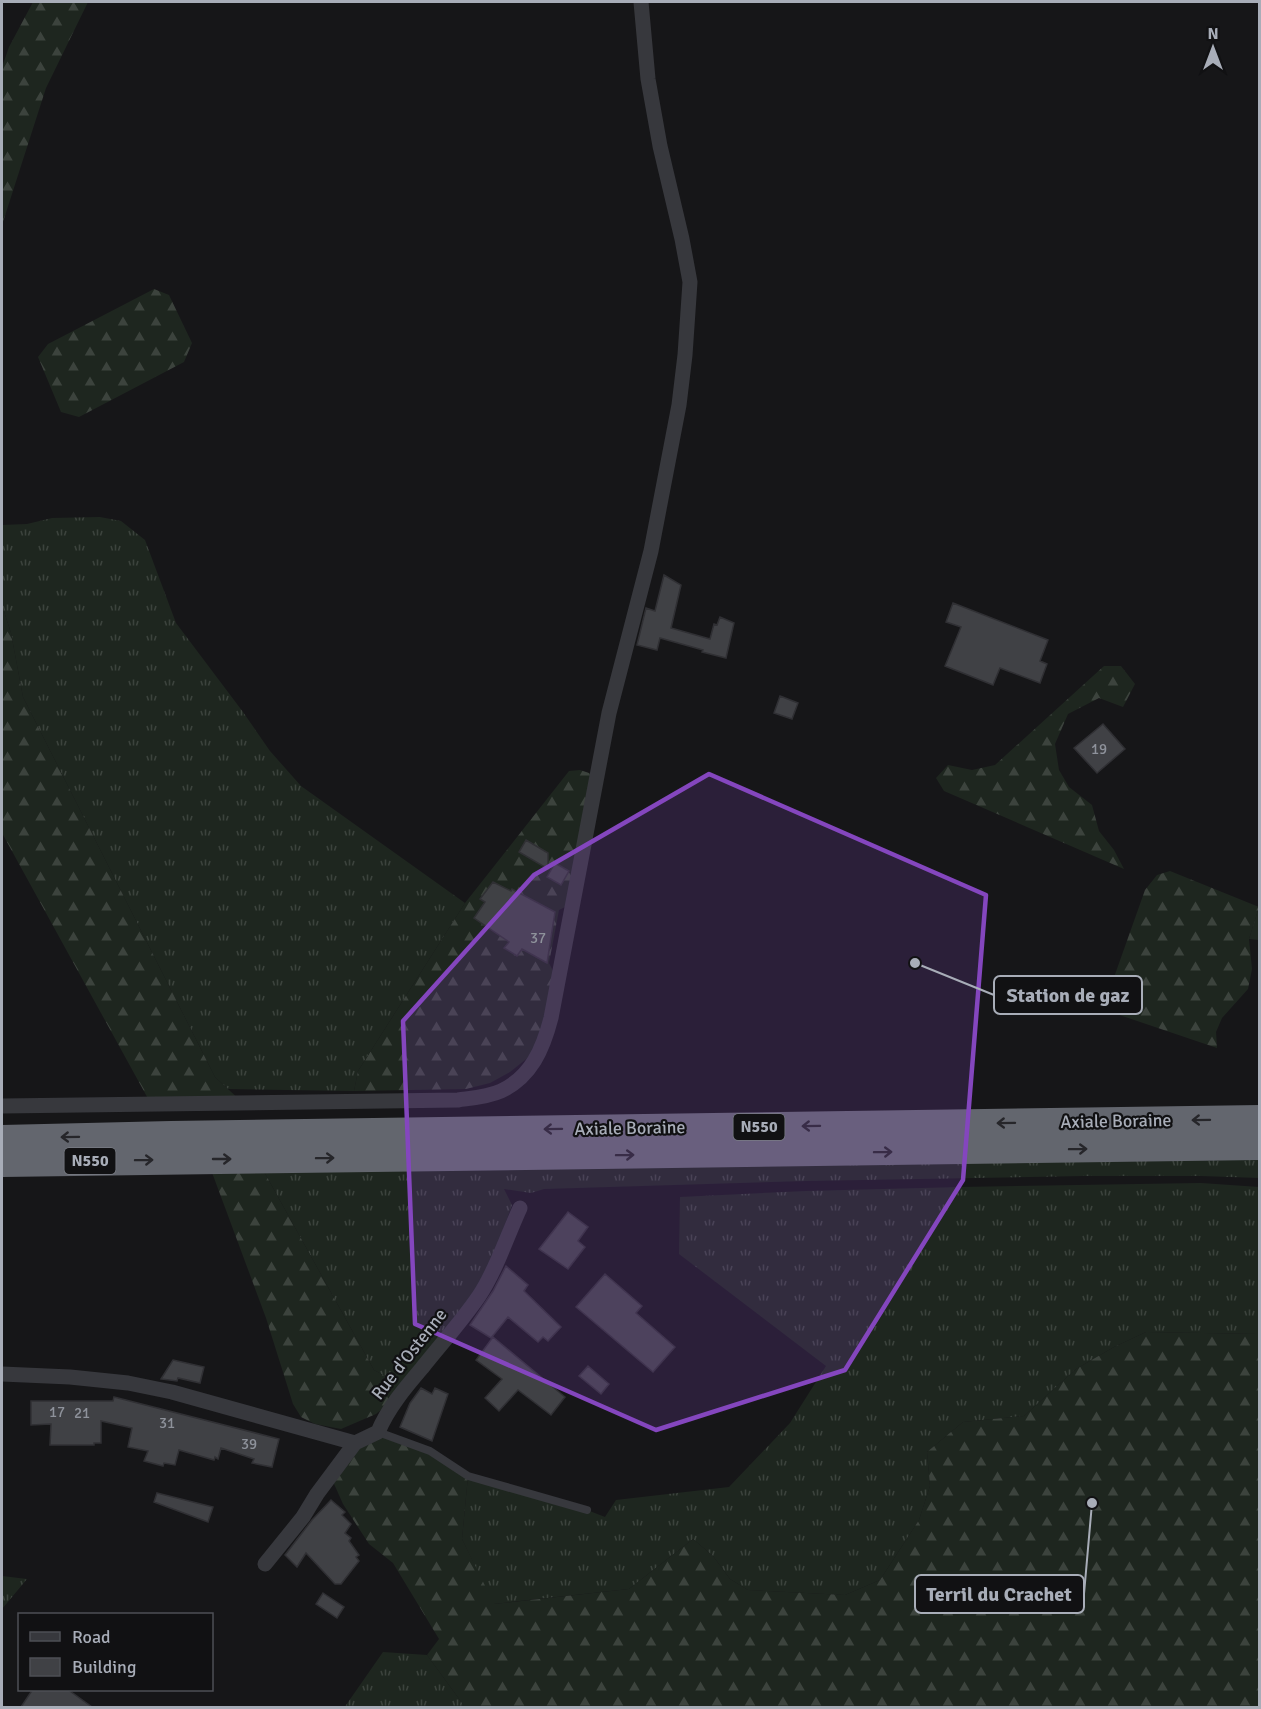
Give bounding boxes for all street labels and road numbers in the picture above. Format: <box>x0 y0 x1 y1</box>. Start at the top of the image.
street label: Axiale Boraine <box>1060 1109 1172 1133</box>
road number: N550 <box>734 1114 784 1140</box>
street label: Axiale Boraine <box>574 1116 686 1140</box>
road number: N550 <box>64 1148 116 1174</box>
street label: Rue d'Ostenne <box>366 1304 452 1404</box>

